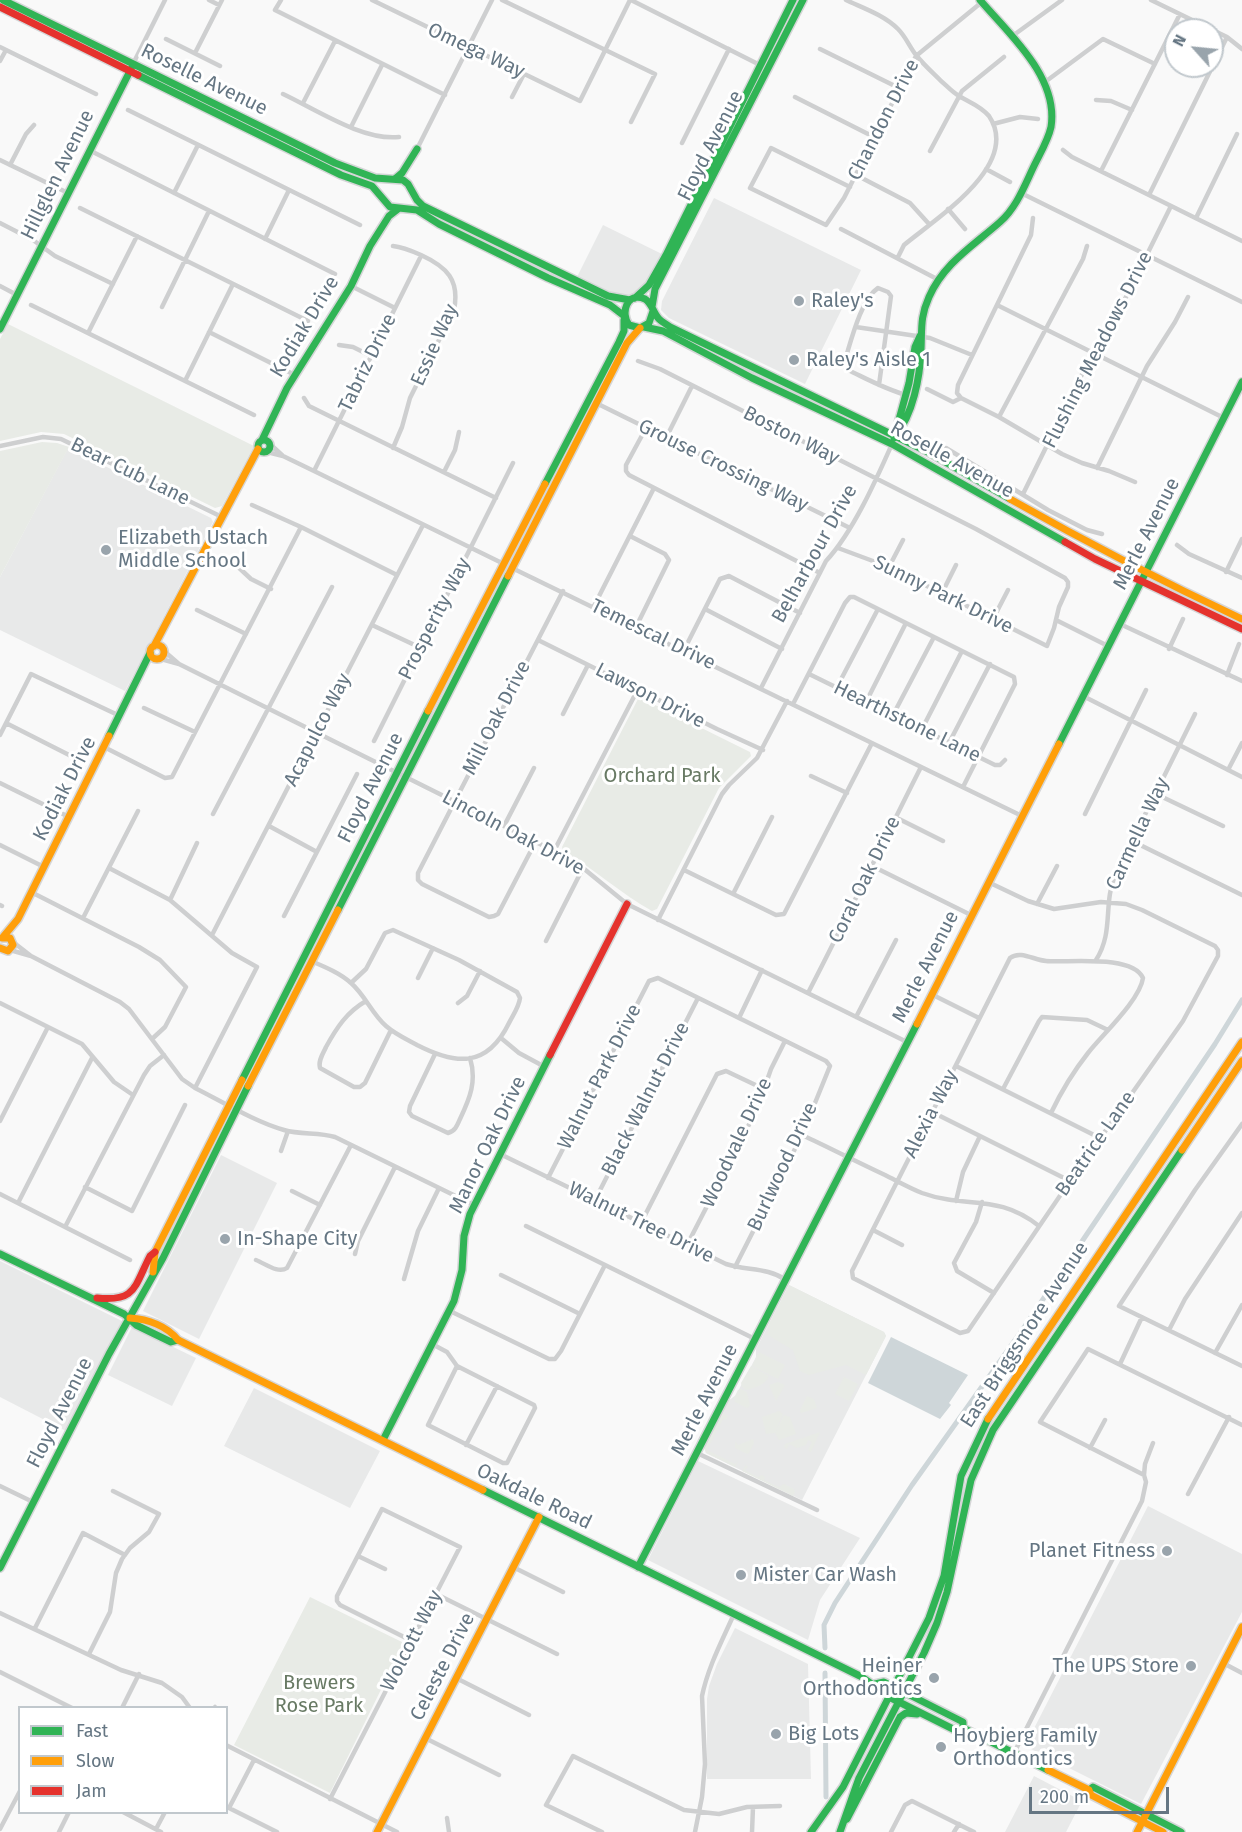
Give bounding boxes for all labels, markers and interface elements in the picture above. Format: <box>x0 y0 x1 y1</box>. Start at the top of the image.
street label: Omega Way <box>424 18 528 84</box>
north arrow <box>1164 18 1224 78</box>
text: N <box>1168 31 1190 50</box>
street label: Roselle Avenue <box>137 39 271 121</box>
street label: Chandon Drive <box>843 55 925 185</box>
street label: Floyd Avenue <box>673 87 749 205</box>
street label: Hillglen Avenue <box>16 106 100 244</box>
street label: Flushing Meadows Drive <box>1038 247 1158 453</box>
street label: Kodiak Drive <box>265 272 345 382</box>
place label: Raley's <box>811 289 874 313</box>
marker: Raley's <box>792 294 806 308</box>
street label: Essie Way <box>406 300 464 390</box>
street label: Tabriz Drive <box>334 310 402 416</box>
place label: Raley's Aisle 1 <box>806 348 931 372</box>
marker: Raley's Aisle 1 <box>787 353 801 367</box>
street label: Boston Way <box>739 401 843 471</box>
street label: Grouse Crossing Way <box>634 414 812 518</box>
street label: Roselle Avenue <box>886 416 1018 504</box>
street label: Bear Cub Lane <box>66 433 194 511</box>
street label: Merle Avenue <box>1108 474 1186 594</box>
street label: Belharbour Drive <box>767 481 863 627</box>
place label: Elizabeth Ustach Middle School <box>118 526 268 573</box>
marker: Elizabeth Ustach Middle School <box>99 543 113 557</box>
street label: Sunny Park Drive <box>869 551 1017 639</box>
street label: Prosperity Way <box>394 554 476 684</box>
street label: Temescal Drive <box>587 594 719 676</box>
street label: Mill Oak Drive <box>458 657 536 779</box>
street label: Lawson Drive <box>591 658 709 734</box>
street label: Acapulco Way <box>279 670 357 790</box>
street label: Hearthstone Lane <box>829 676 985 768</box>
street label: Floyd Avenue <box>333 729 409 847</box>
street label: Kodiak Drive <box>28 733 102 845</box>
park label: Orchard Park <box>604 764 720 788</box>
street label: Carmella Way <box>1101 774 1175 894</box>
street label: Lincoln Oak Drive <box>438 785 588 881</box>
street label: Coral Oak Drive <box>824 813 906 947</box>
street label: Merle Avenue <box>887 907 965 1027</box>
street label: Walnut Park Drive <box>553 1000 647 1154</box>
street label: Black Walnut Drive <box>597 1018 695 1180</box>
street label: Alexia Way <box>899 1066 963 1162</box>
street label: Manor Oak Drive <box>444 1072 532 1218</box>
street label: Woodvale Drive <box>696 1074 778 1212</box>
street label: Beatrice Lane <box>1051 1087 1141 1201</box>
street label: Burlwood Drive <box>743 1099 823 1235</box>
street label: Walnut Tree Drive <box>564 1177 718 1269</box>
place label: In-Shape City <box>237 1227 357 1251</box>
marker: In-Shape City <box>218 1232 232 1246</box>
street label: East Briggsmore Avenue <box>956 1237 1094 1433</box>
street label: Merle Avenue <box>666 1340 744 1460</box>
street label: Floyd Avenue <box>22 1354 98 1472</box>
street label: Oakdale Road <box>472 1459 596 1535</box>
place label: Planet Fitness <box>1029 1539 1155 1563</box>
marker: Planet Fitness <box>1160 1544 1174 1558</box>
place label: Mister Car Wash <box>753 1563 897 1587</box>
marker: Mister Car Wash <box>734 1568 748 1582</box>
street label: Wolcott Way <box>376 1586 448 1696</box>
street label: Celeste Drive <box>406 1609 480 1725</box>
place label: Heiner Orthodontics <box>803 1654 922 1701</box>
place label: The UPS Store <box>1053 1654 1179 1678</box>
marker: The UPS Store <box>1184 1659 1198 1673</box>
park label: Brewers Rose Park <box>275 1671 363 1718</box>
marker: Heiner Orthodontics <box>927 1671 941 1685</box>
legend <box>18 1706 228 1814</box>
text: Fast <box>76 1720 108 1742</box>
place label: Big Lots <box>788 1722 859 1746</box>
place label: Hoybjerg Family Orthodontics <box>953 1724 1097 1771</box>
marker: Big Lots <box>769 1727 783 1741</box>
marker: Hoybjerg Family Orthodontics <box>934 1740 948 1754</box>
text: Slow <box>76 1750 114 1772</box>
scale bar <box>1032 1775 1172 1813</box>
text: Jam <box>76 1780 107 1802</box>
text: 200 m <box>1040 1786 1089 1808</box>

